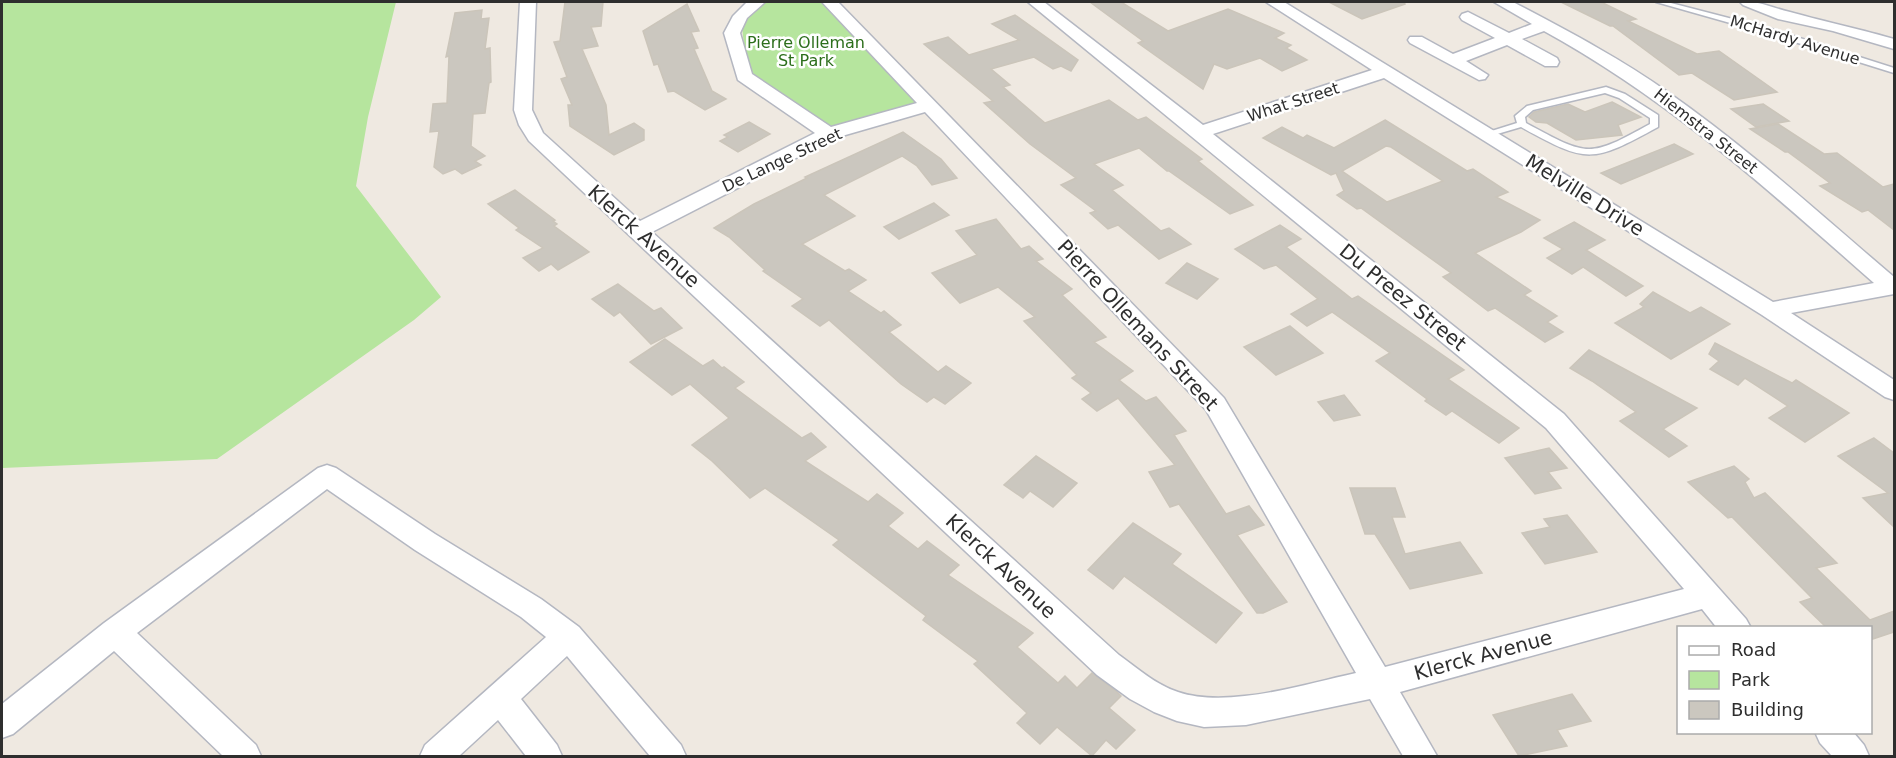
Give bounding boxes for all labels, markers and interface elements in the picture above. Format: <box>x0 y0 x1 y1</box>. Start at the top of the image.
street label: McHardy Avenue <box>1728 11 1862 69</box>
park label: Pierre Olleman St Park <box>747 33 865 70</box>
street label: What Street <box>1245 78 1341 126</box>
street label: Hiemstra Street <box>1650 85 1762 177</box>
street label: De Lange Street <box>719 124 845 196</box>
street label: Melville Drive <box>1521 149 1649 241</box>
street label: Klerck Avenue <box>583 180 705 292</box>
street label: Pierre Ollemans Street <box>1053 235 1224 416</box>
street label: Du Preez Street <box>1335 239 1471 356</box>
street label: Klerck Avenue <box>941 509 1061 623</box>
street label: Klerck Avenue <box>1411 625 1555 685</box>
legend <box>1677 626 1872 734</box>
text: Road <box>1731 639 1776 660</box>
text: Park <box>1731 669 1770 690</box>
text: Building <box>1731 699 1804 720</box>

